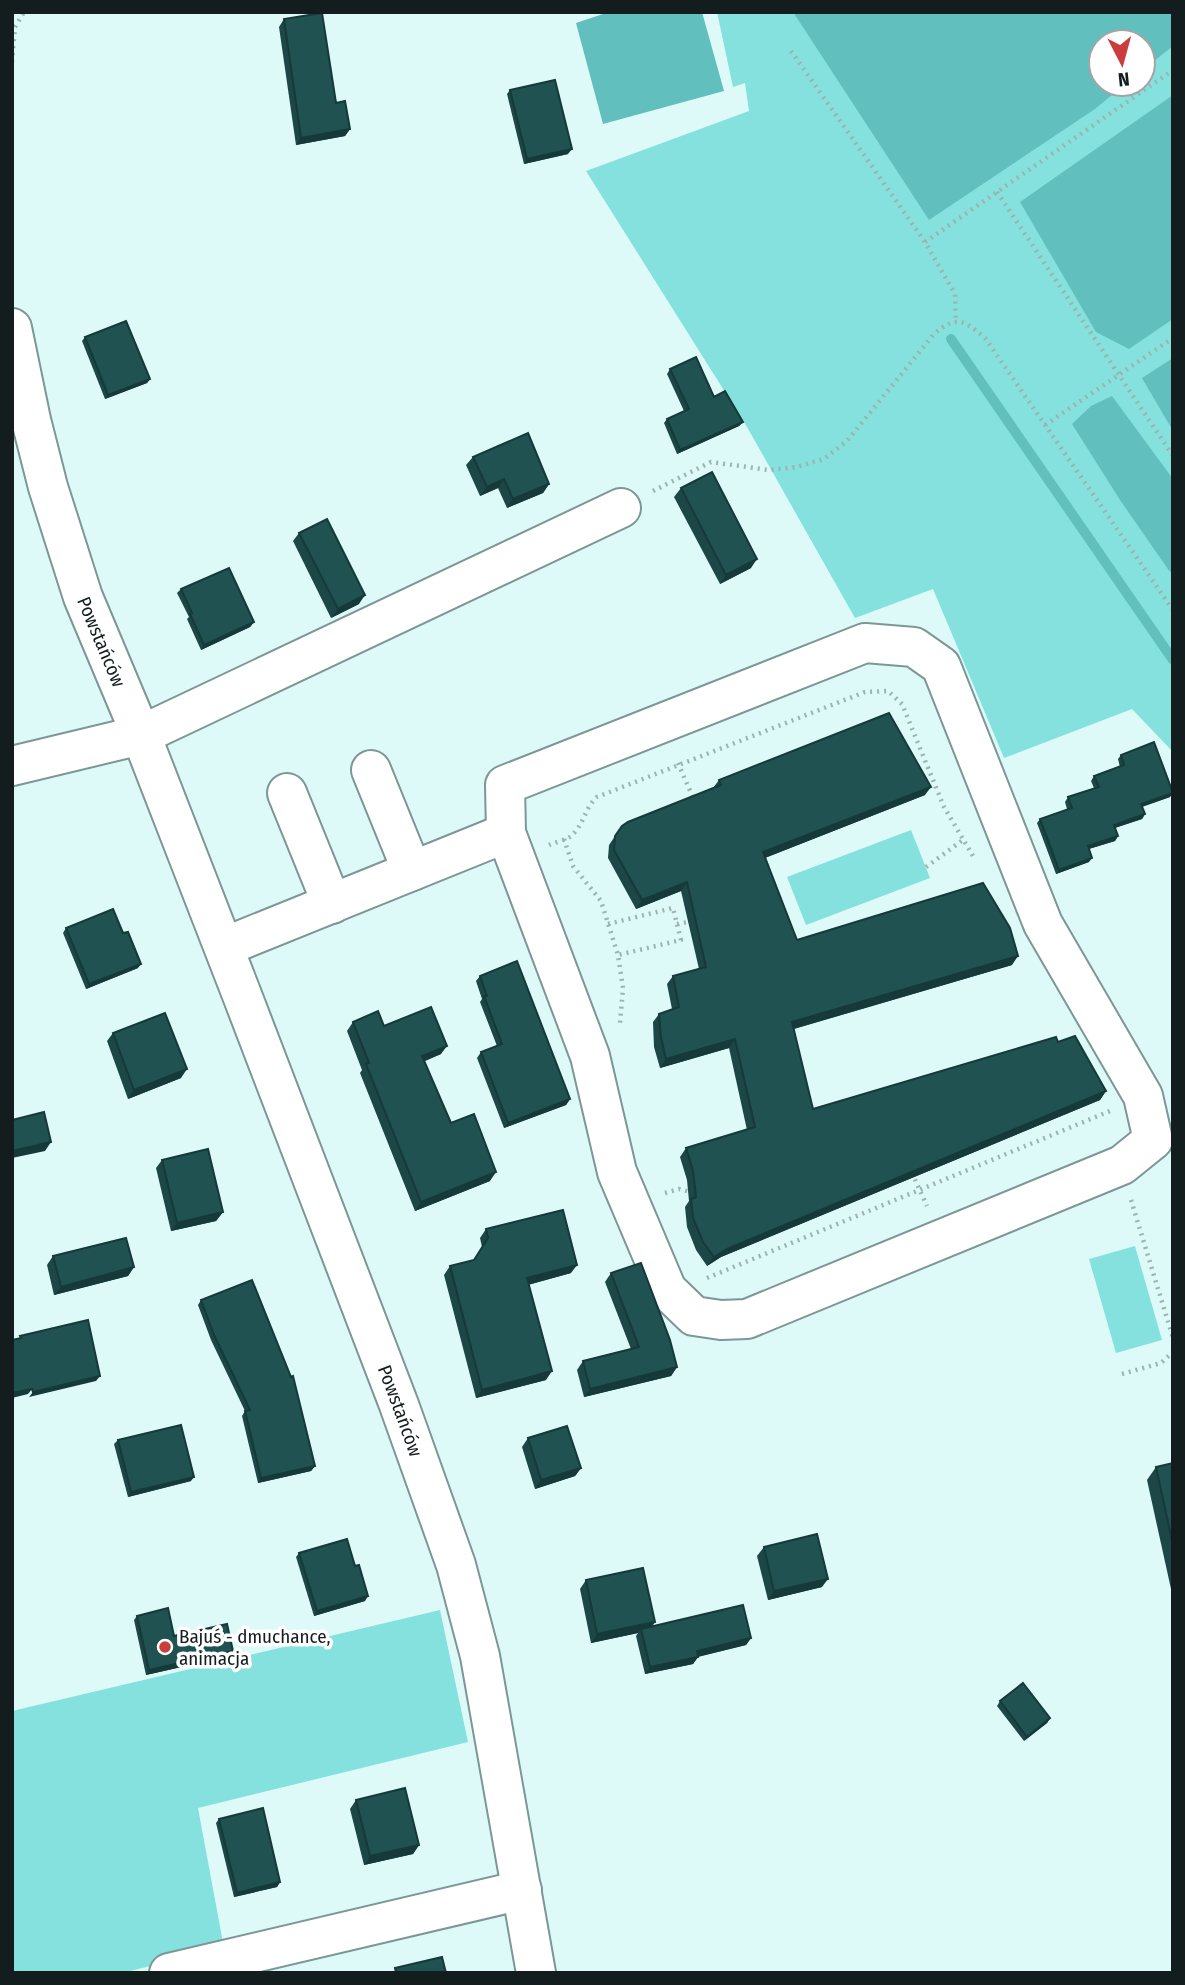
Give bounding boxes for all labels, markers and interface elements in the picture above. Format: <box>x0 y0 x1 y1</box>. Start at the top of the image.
north arrow <box>1087 28 1157 98</box>
text: N <box>1117 67 1131 91</box>
street label: Powstańców <box>72 593 131 691</box>
street label: Powstańców <box>373 1362 428 1460</box>
place label: Bajuś - dmuchance, animacja <box>179 1625 330 1670</box>
marker: Bajuś - dmuchance, animacja <box>157 1639 173 1655</box>

